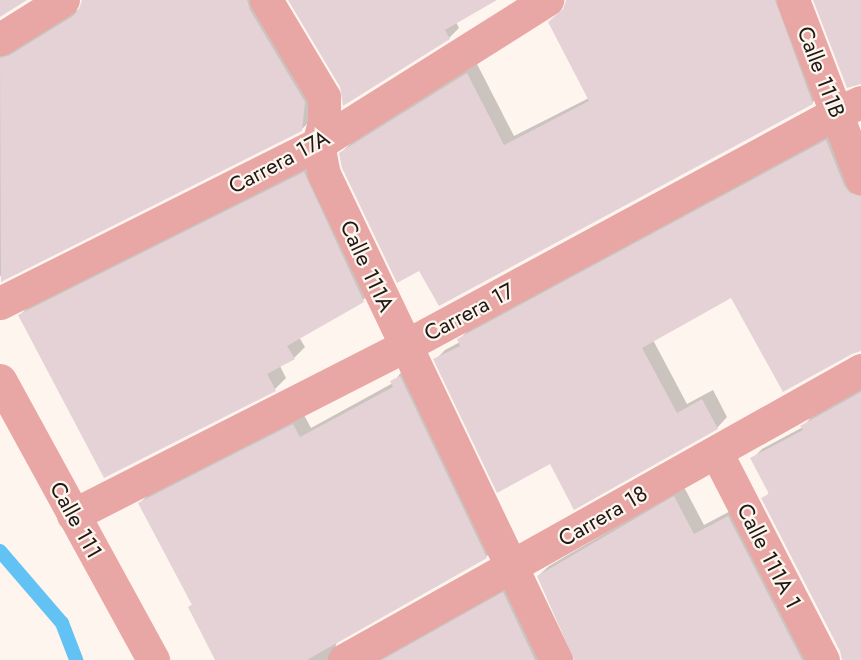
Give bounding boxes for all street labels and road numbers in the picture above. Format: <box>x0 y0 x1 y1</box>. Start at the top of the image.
street label: Calle 111B <box>792 23 850 121</box>
street label: Carrera 17A <box>224 124 334 200</box>
street label: Calle 111A <box>334 216 400 316</box>
street label: Carrera 17 <box>420 277 518 347</box>
street label: Calle 111 <box>44 477 108 563</box>
street label: Carrera 18 <box>554 480 652 552</box>
street label: Calle 111A 1 <box>731 499 807 613</box>

